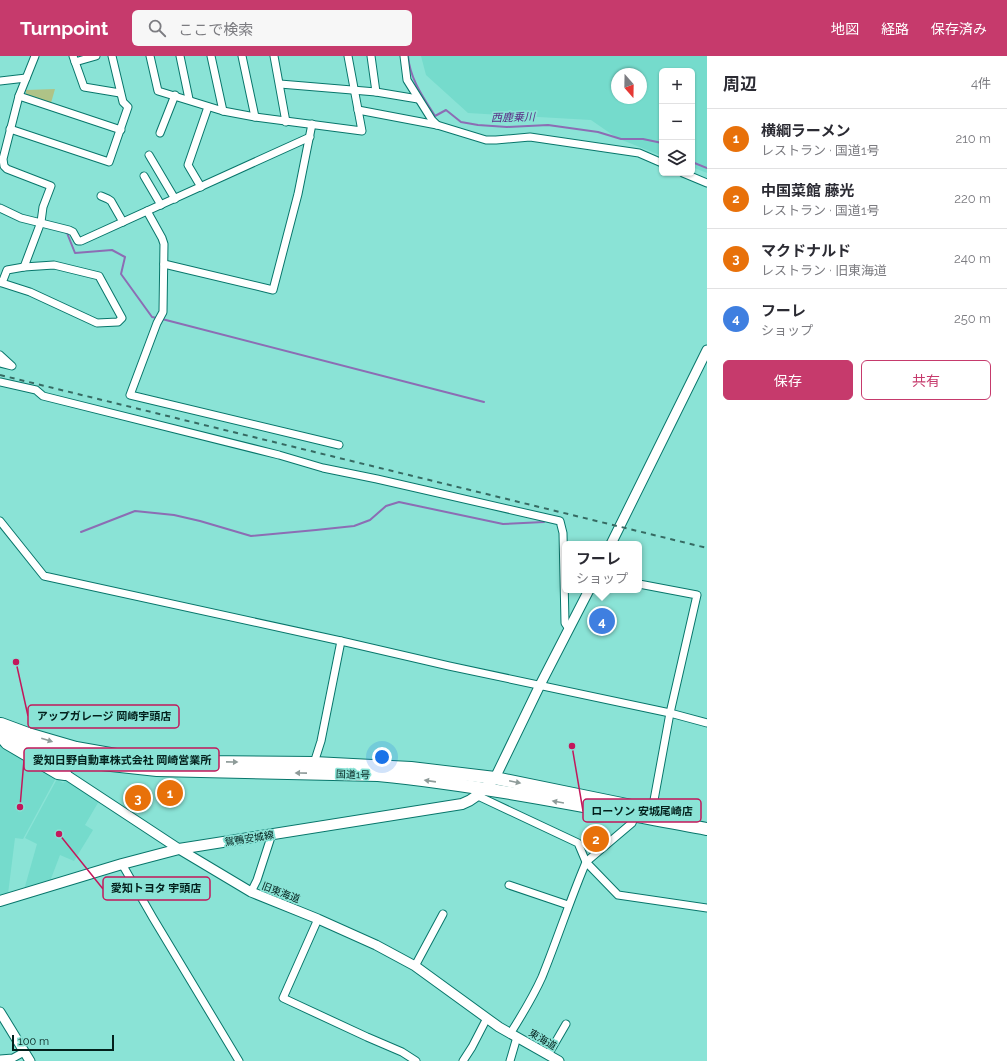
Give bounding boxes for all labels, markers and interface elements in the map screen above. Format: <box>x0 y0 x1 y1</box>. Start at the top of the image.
search box <box>132 10 412 46</box>
text: Turnpoint <box>20 17 108 39</box>
icon: search <box>146 17 168 39</box>
text: ここで検索 <box>178 21 253 39</box>
text: 地図 <box>831 21 859 37</box>
text: 経路 <box>881 21 909 37</box>
text: 保存済み <box>931 21 987 37</box>
north arrow <box>611 68 647 104</box>
map controls <box>659 68 695 176</box>
button: + <box>659 68 695 104</box>
text: 周辺 <box>723 74 757 94</box>
text: 4件 <box>971 76 991 91</box>
button: − <box>659 104 695 140</box>
water label: 西鹿乗川 <box>491 111 536 124</box>
text: 横綱ラーメン <box>761 122 850 140</box>
text: 1 <box>733 131 739 146</box>
text: 210 m <box>955 131 991 146</box>
button: layers <box>659 140 695 176</box>
text: レストラン · 国道1号 <box>761 143 880 158</box>
text: 中国菜館 藤光 <box>761 182 855 200</box>
text: 2 <box>732 191 740 206</box>
text: 220 m <box>954 191 991 206</box>
text: レストラン · 国道1号 <box>761 203 880 218</box>
text: マクドナルド <box>761 242 851 260</box>
text: 3 <box>732 251 740 266</box>
text: 240 m <box>954 251 991 266</box>
text: レストラン · 旧東海道 <box>761 263 887 278</box>
text: フーレ <box>761 302 806 320</box>
text: 4 <box>732 311 740 326</box>
text: 250 m <box>954 311 991 326</box>
text: ショップ <box>761 323 813 338</box>
button: 保存 <box>723 360 853 400</box>
button: 共有 <box>861 360 991 400</box>
popup <box>562 541 642 593</box>
text: フーレ <box>576 550 621 568</box>
text: ショップ <box>576 571 628 586</box>
pin: 4 <box>589 606 615 636</box>
callout: アップガレージ 岡崎宇頭店 <box>28 705 179 728</box>
text: アップガレージ 岡崎宇頭店 <box>37 710 171 723</box>
one-way arrow <box>42 737 54 743</box>
your location <box>372 747 392 767</box>
callout: 愛知日野自動車株式会社 岡崎営業所 <box>24 748 219 771</box>
text: 愛知日野自動車株式会社 岡崎営業所 <box>33 754 211 767</box>
one-way arrow <box>226 759 239 765</box>
street label: 国道1号 <box>336 768 370 781</box>
one-way arrow <box>294 770 307 776</box>
pin: 1 <box>157 778 183 808</box>
one-way arrow <box>424 778 436 784</box>
one-way arrow <box>509 780 521 786</box>
pin: 3 <box>125 783 151 813</box>
one-way arrow <box>552 799 565 805</box>
callout: ローソン 安城尾崎店 <box>583 799 701 822</box>
text: ローソン 安城尾崎店 <box>591 805 693 818</box>
pin: 2 <box>583 824 609 854</box>
street label: 鴛鴨安城線 <box>224 829 275 848</box>
callout: 愛知トヨタ 宇頭店 <box>103 877 210 900</box>
street label: 旧東海道 <box>260 880 301 905</box>
text: 愛知トヨタ 宇頭店 <box>111 882 201 895</box>
street label: 東海道 <box>527 1027 558 1052</box>
scale bar <box>12 1033 114 1052</box>
text: 100 m <box>18 1035 49 1048</box>

